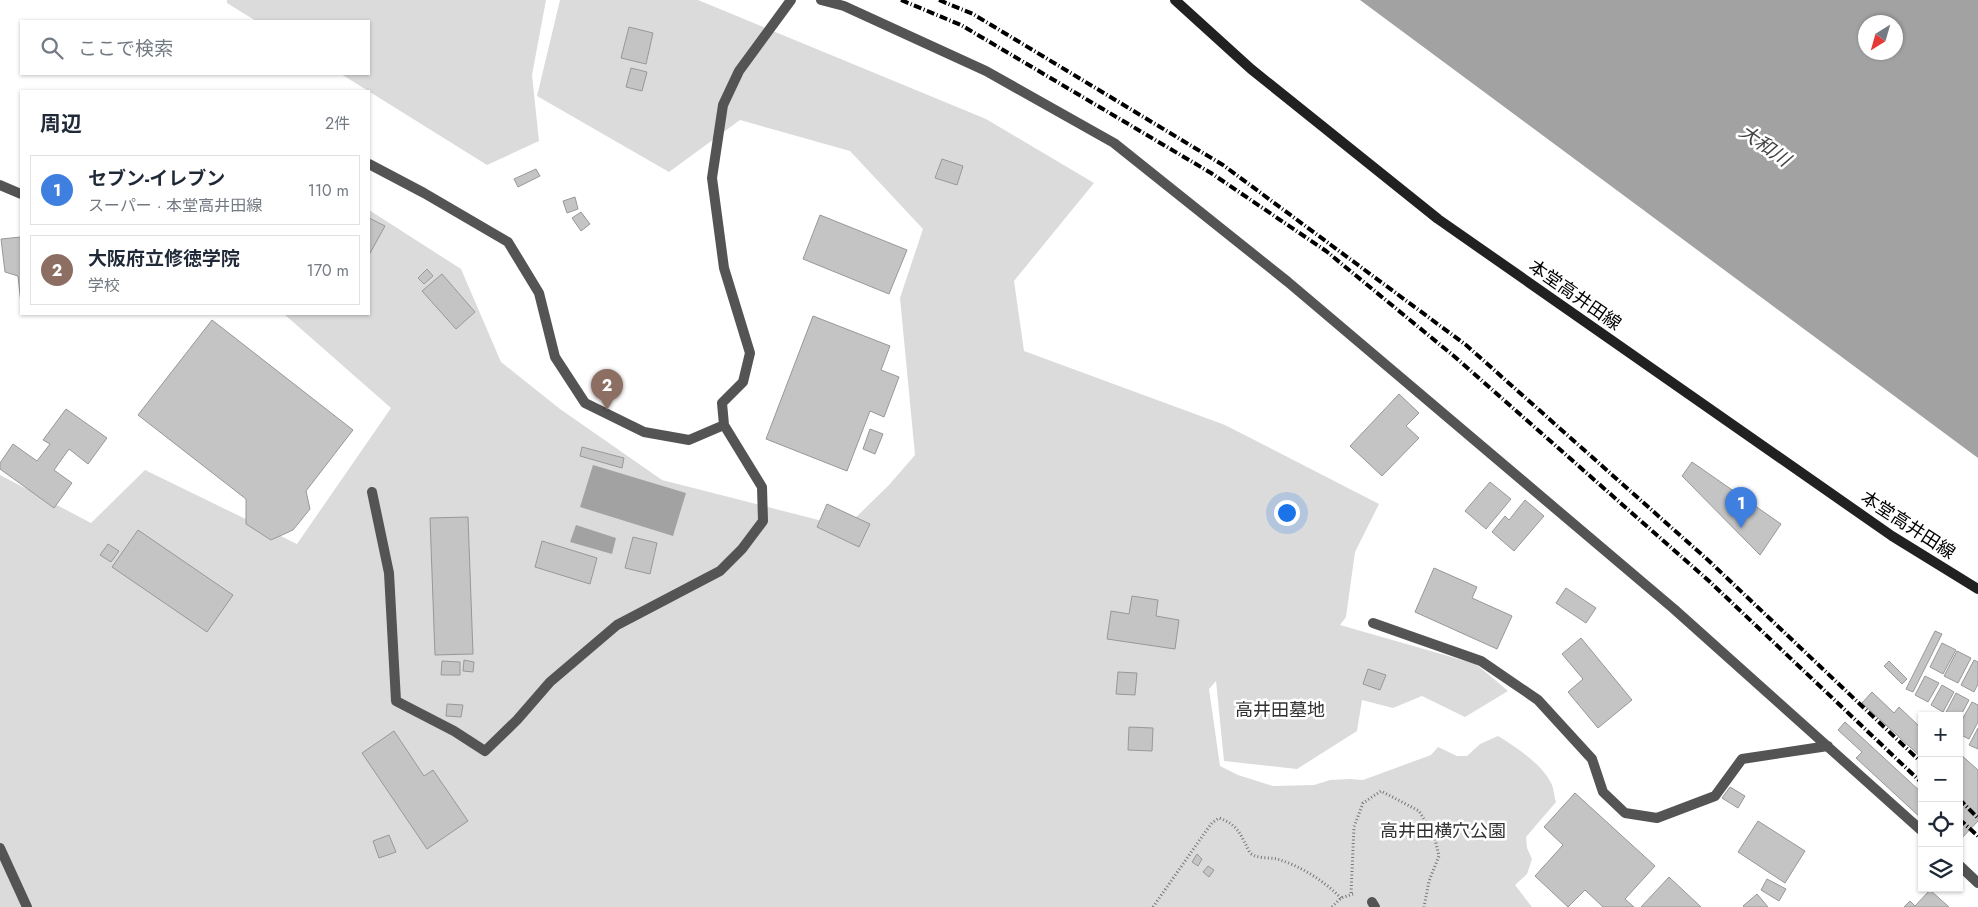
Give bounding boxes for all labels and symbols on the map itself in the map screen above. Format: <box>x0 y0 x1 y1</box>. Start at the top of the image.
north arrow <box>1858 15 1903 60</box>
water label: 大和川 <box>1734 118 1797 174</box>
street label: 本堂高井田線 <box>1523 253 1627 337</box>
pin: 2 <box>591 369 623 410</box>
street label: 本堂高井田線 <box>1856 485 1960 565</box>
pin: 1 <box>1725 487 1757 528</box>
your location <box>1274 500 1300 526</box>
park label: 高井田墓地 <box>1235 697 1325 723</box>
park label: 高井田横穴公園 <box>1380 818 1506 844</box>

